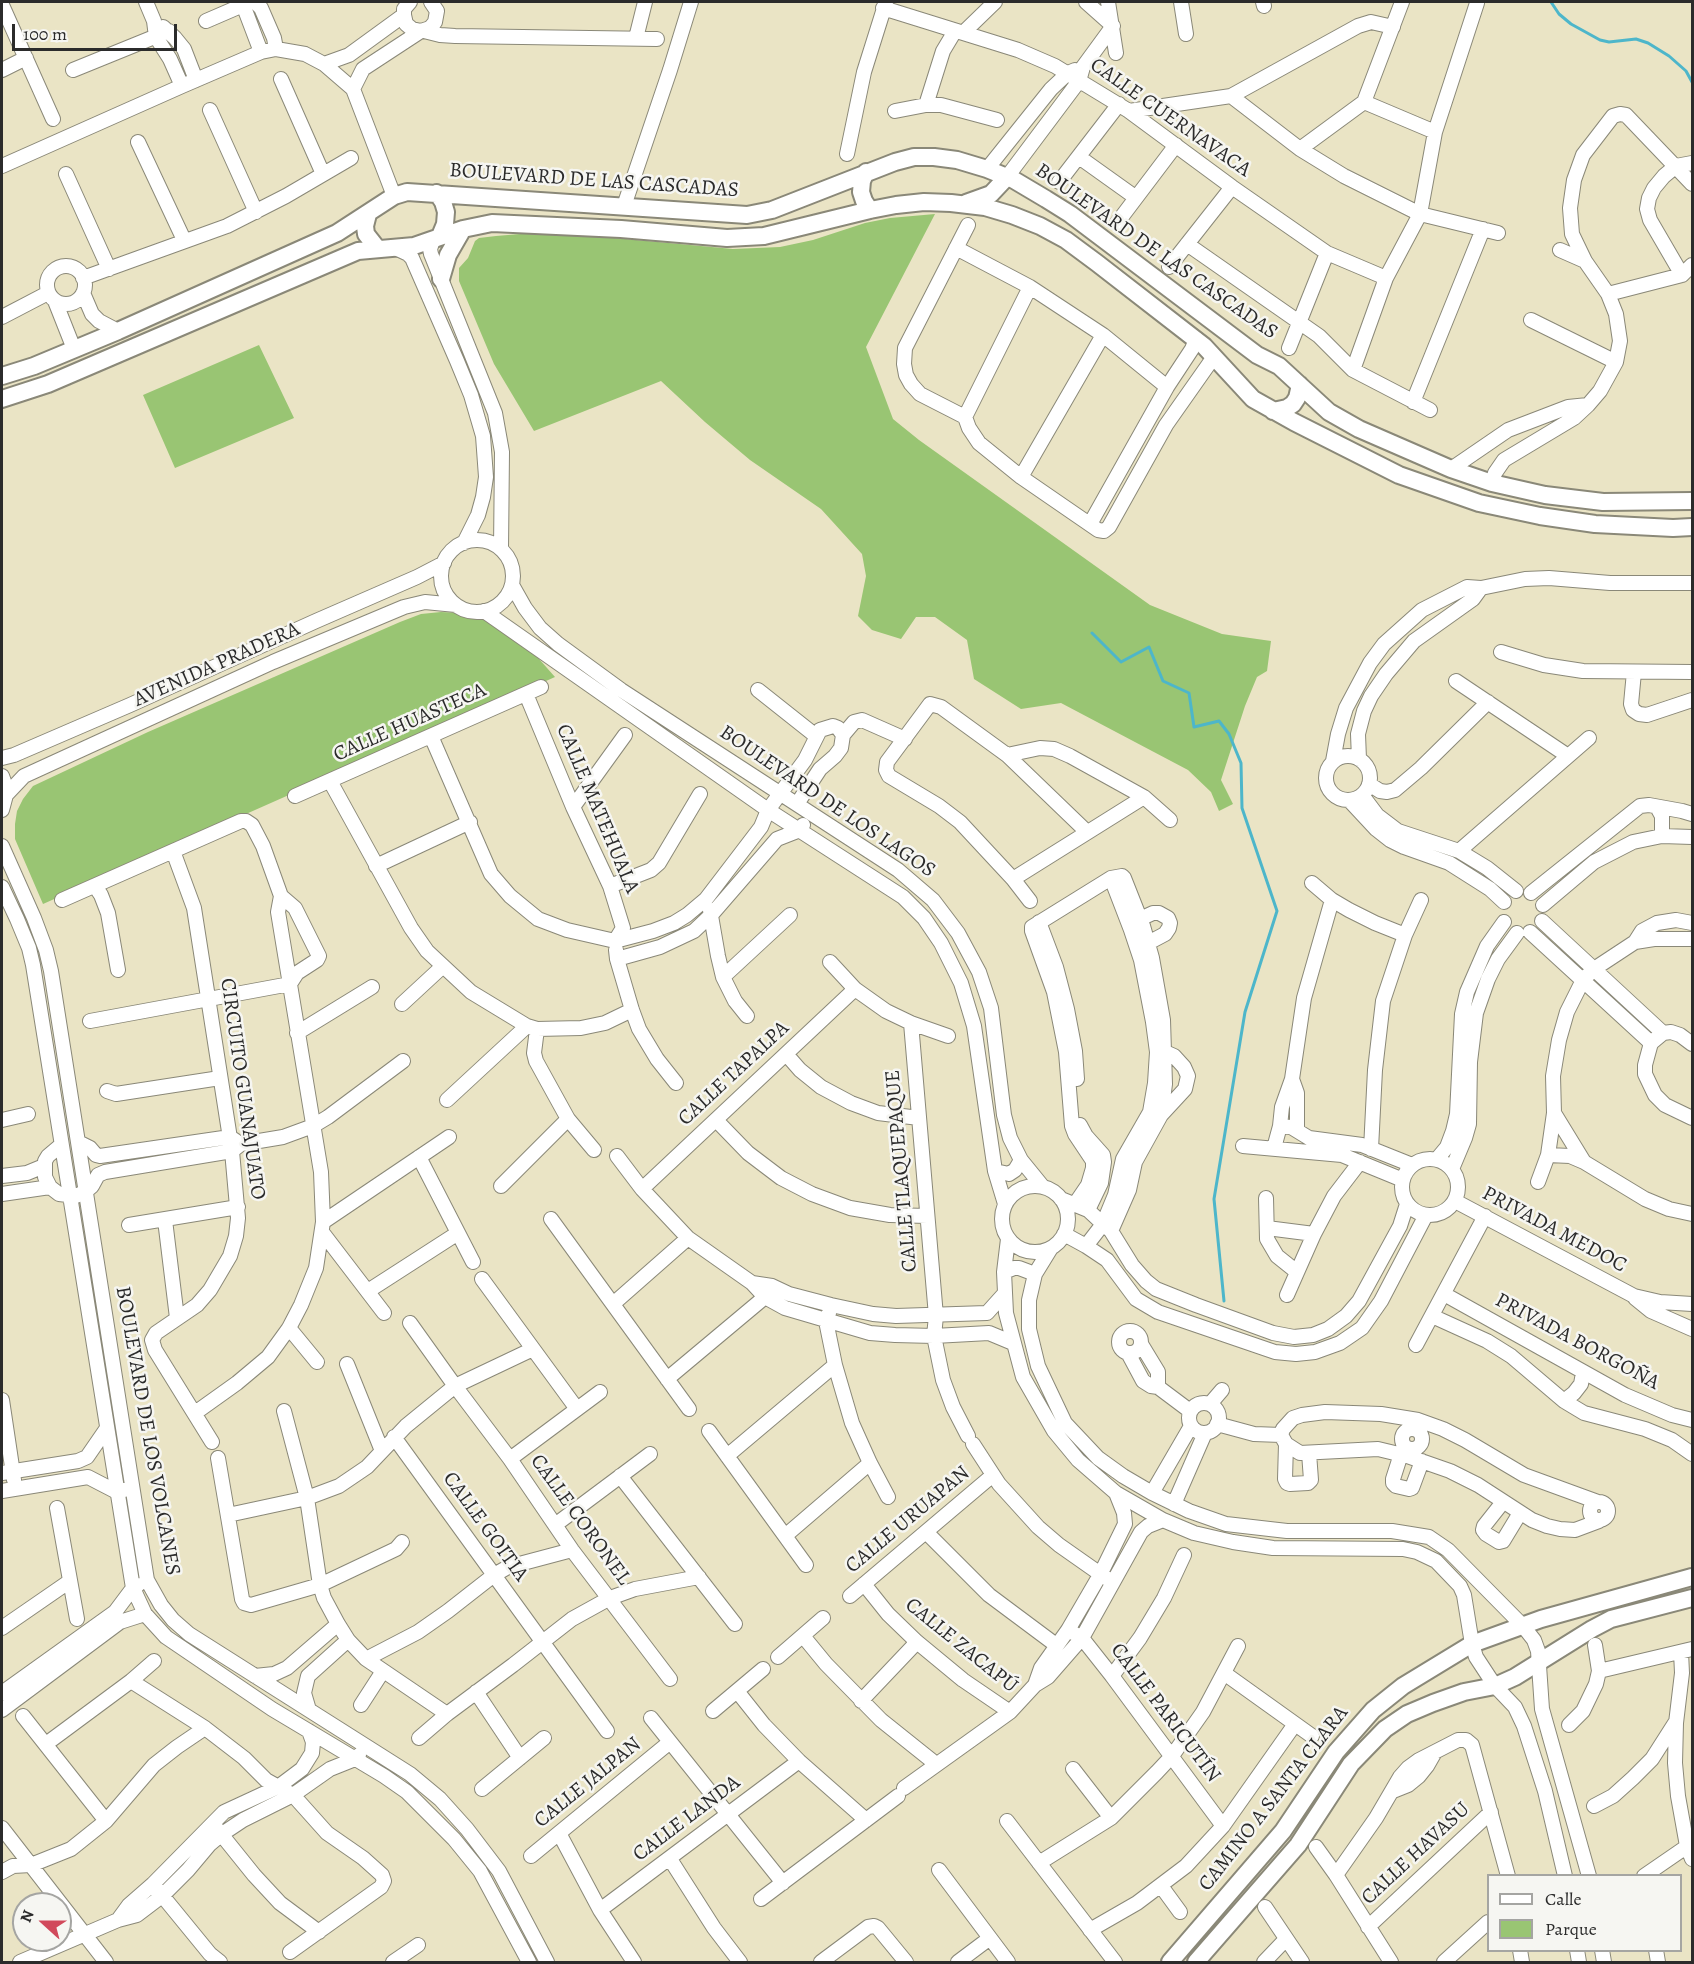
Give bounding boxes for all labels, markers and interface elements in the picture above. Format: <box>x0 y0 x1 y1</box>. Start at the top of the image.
scale bar <box>15 12 180 50</box>
text: 100 m <box>23 22 67 46</box>
street label: CALLE CUERNAVACA <box>1085 53 1255 183</box>
street label: BOULEVARD DE LAS CASCADAS <box>449 158 739 204</box>
street label: BOULEVARD DE LAS CASCADAS <box>1030 159 1282 345</box>
street label: AVENIDA PRADERA <box>130 617 304 713</box>
street label: CALLE HUASTECA <box>330 678 490 768</box>
street label: BOULEVARD DE LOS LAGOS <box>714 720 940 884</box>
street label: CALLE MATEHUALA <box>550 721 644 897</box>
street label: CIRCUITO GUANAJUATO <box>214 977 270 1201</box>
street label: CALLE TAPALPA <box>673 1016 795 1132</box>
street label: CALLE TLAQUEPAQUE <box>881 1069 923 1273</box>
street label: PRIVADA MEDOC <box>1478 1181 1630 1279</box>
street label: BOULEVARD DE LOS VOLCANES <box>109 1284 185 1578</box>
street label: PRIVADA BORGOÑA <box>1491 1288 1663 1396</box>
street label: CALLE CORONEL <box>524 1450 636 1590</box>
street label: CALLE URUAPAN <box>841 1461 975 1579</box>
street label: CALLE GOITIA <box>437 1467 533 1587</box>
street label: CALLE ZACAPÚ <box>900 1593 1022 1699</box>
street label: CALLE PARICUTÍN <box>1104 1638 1226 1788</box>
street label: CAMINO A SANTA CLARA <box>1194 1701 1354 1897</box>
street label: CALLE JALPAN <box>530 1732 646 1834</box>
street label: CALLE LANDA <box>628 1770 746 1868</box>
street label: CALLE HAVASU <box>1357 1797 1475 1911</box>
legend <box>1487 1874 1682 1952</box>
text: Calle <box>1545 1887 1582 1911</box>
north arrow <box>12 1892 72 1952</box>
text: N <box>15 1907 39 1926</box>
text: Parque <box>1545 1917 1597 1941</box>

